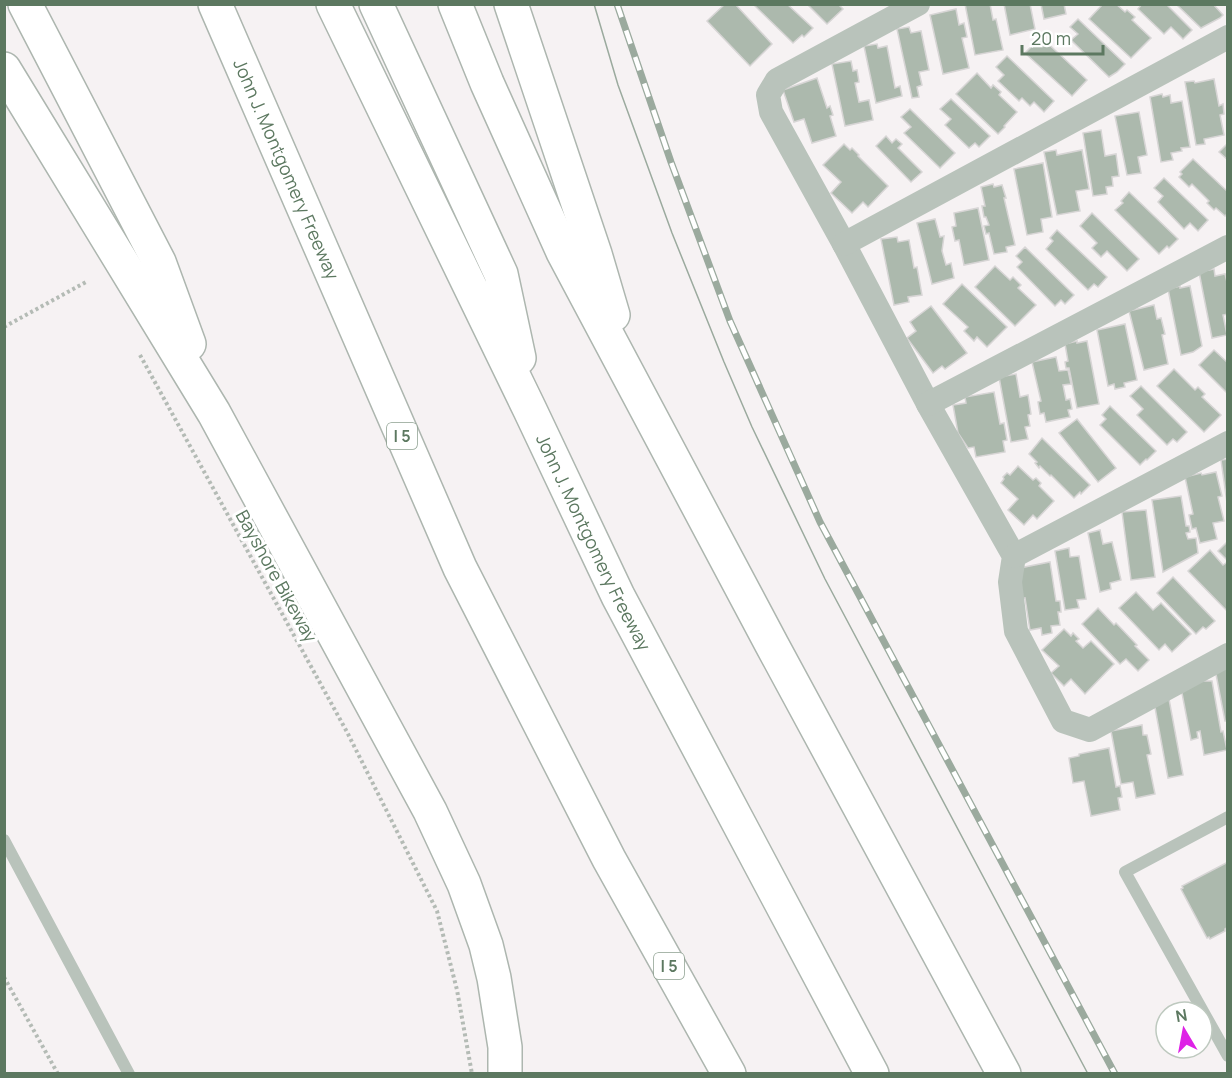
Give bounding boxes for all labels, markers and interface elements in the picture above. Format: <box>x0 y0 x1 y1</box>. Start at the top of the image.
scale bar <box>1022 18 1103 56</box>
text: 20 m <box>1031 26 1071 50</box>
street label: John J. Montgomery Freeway <box>228 55 345 284</box>
road number: I 5 <box>387 423 417 449</box>
street label: John J. Montgomery Freeway <box>531 430 657 655</box>
street label: Bayshore Bikeway <box>231 506 324 647</box>
road number: I 5 <box>654 953 684 979</box>
north arrow <box>1154 1000 1214 1060</box>
text: N <box>1174 1003 1189 1027</box>

